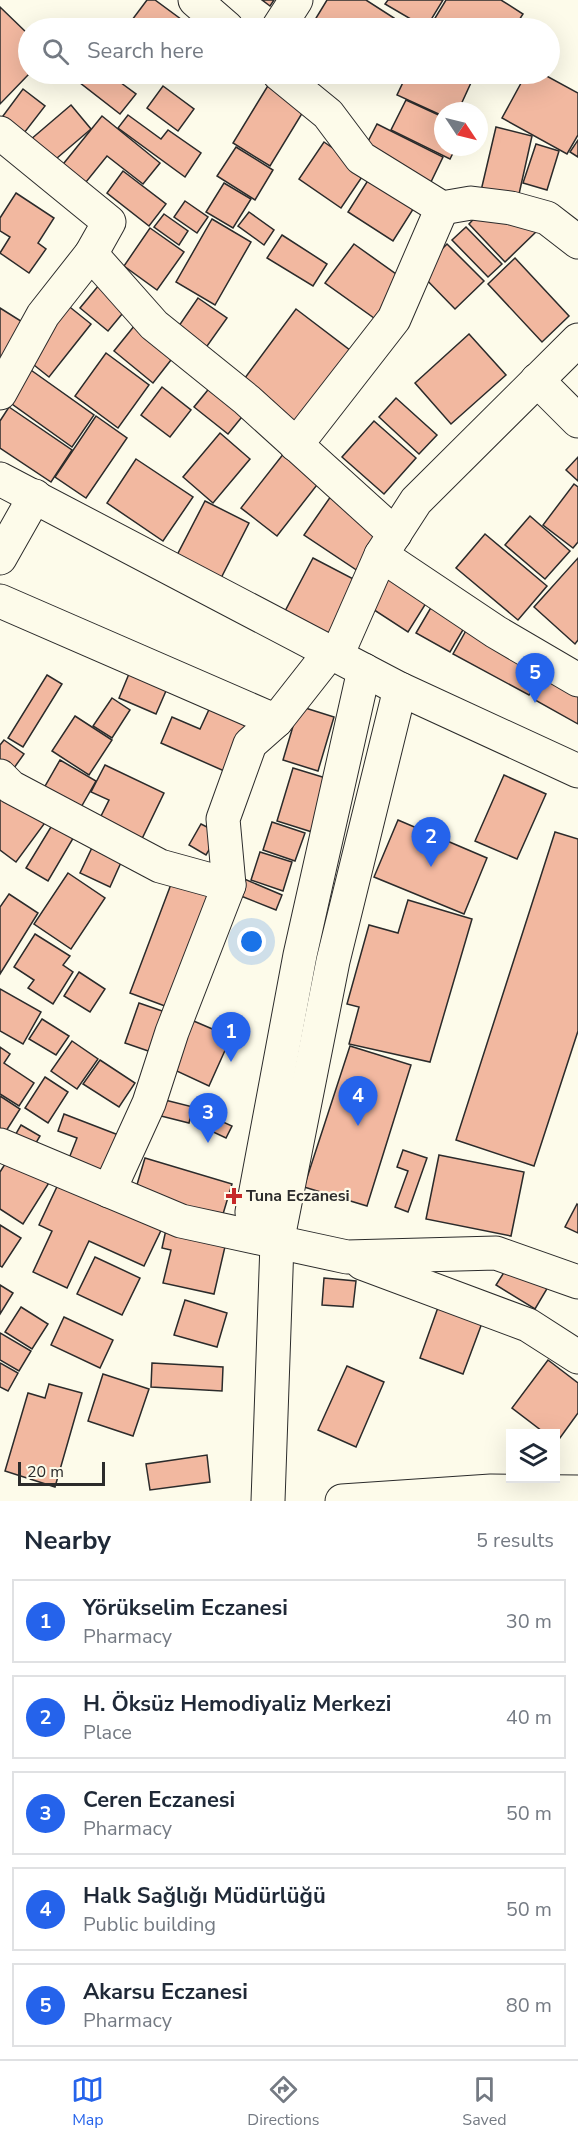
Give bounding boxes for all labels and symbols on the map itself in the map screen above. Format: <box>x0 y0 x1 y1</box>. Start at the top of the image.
north arrow <box>434 102 488 156</box>
pin: 5 <box>516 654 554 703</box>
pin: 2 <box>412 818 450 867</box>
your location <box>237 927 266 956</box>
pin: 1 <box>212 1012 250 1062</box>
pin: 4 <box>338 1076 378 1126</box>
pin: 3 <box>188 1094 228 1143</box>
place label: Tuna Eczanesi <box>246 1185 350 1207</box>
marker: Tuna Eczanesi <box>227 1189 241 1203</box>
scale bar <box>18 1459 105 1486</box>

